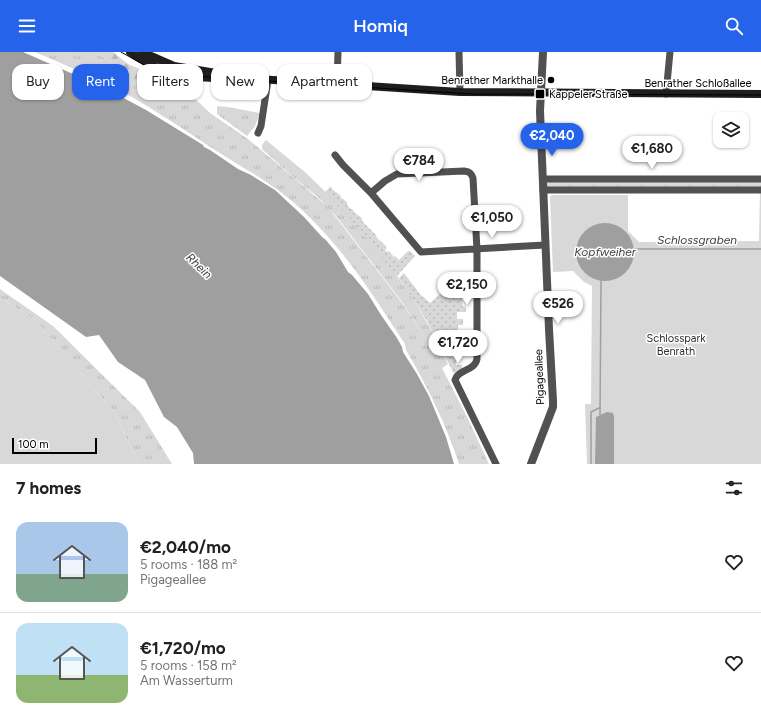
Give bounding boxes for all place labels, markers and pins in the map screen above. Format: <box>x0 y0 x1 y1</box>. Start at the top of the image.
place label: Benrather Markthalle <box>441 74 543 87</box>
marker: Benrather Markthalle <box>546 75 556 85</box>
marker: Kappeler Straße <box>534 88 546 100</box>
place label: Kappeler Straße <box>549 88 628 101</box>
pin: €2,040 <box>519 123 585 157</box>
pin: €1,680 <box>619 136 685 170</box>
pin: €784 <box>395 148 443 182</box>
pin: €1,050 <box>459 205 525 239</box>
pin: €2,150 <box>434 272 500 306</box>
pin: €526 <box>534 291 582 325</box>
pin: €1,720 <box>425 330 491 364</box>

